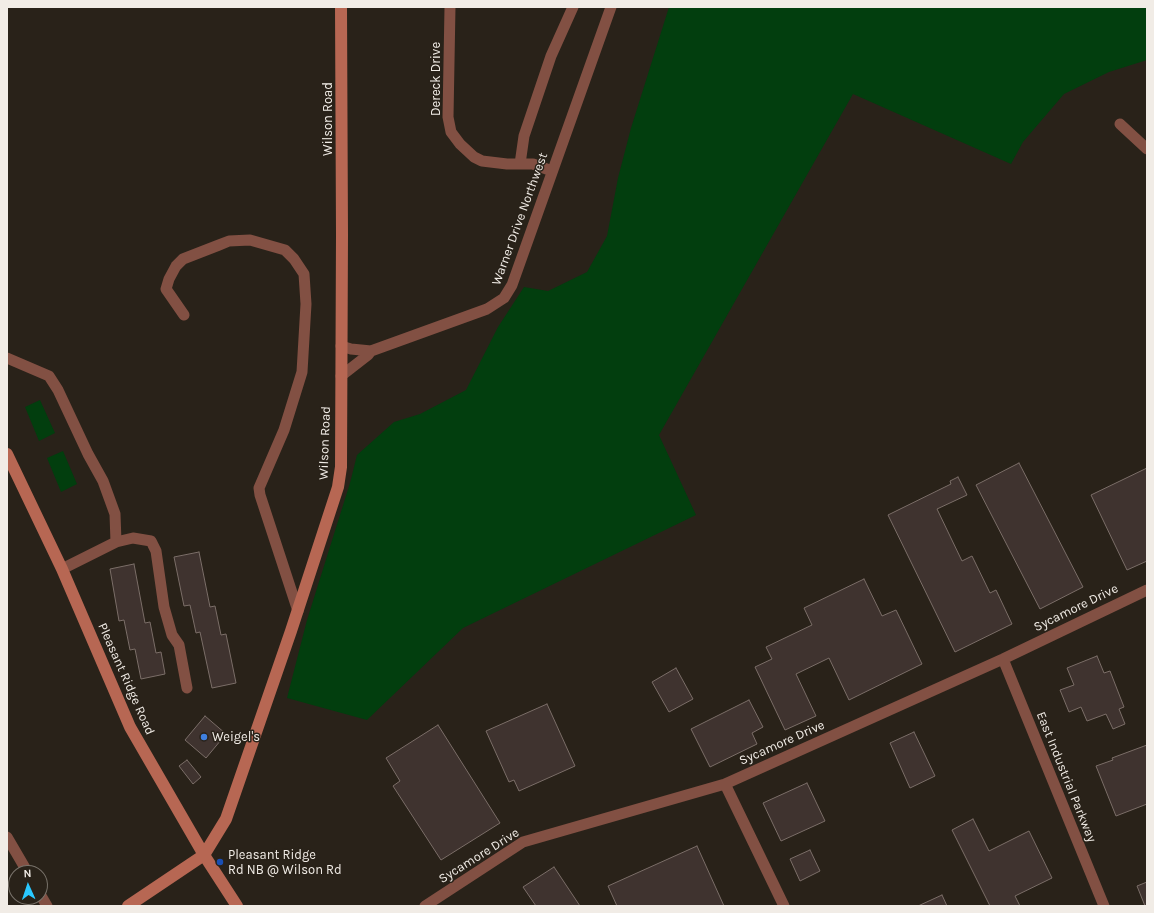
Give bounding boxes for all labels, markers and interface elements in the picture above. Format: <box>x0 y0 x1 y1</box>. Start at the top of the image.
street label: Dereck Drive <box>428 42 444 116</box>
street label: Wilson Road <box>320 82 336 156</box>
street label: Warner Drive Northwest <box>489 151 551 287</box>
street label: Wilson Road <box>316 406 334 480</box>
street label: Sycamore Drive <box>1031 581 1121 635</box>
street label: Pleasant Ridge Road <box>94 621 158 737</box>
street label: East Industrial Parkway <box>1033 709 1099 845</box>
street label: Sycamore Drive <box>737 717 827 769</box>
place label: Weigel's <box>212 729 260 745</box>
marker: Weigel's <box>199 732 209 742</box>
street label: Sycamore Drive <box>436 825 522 887</box>
place label: Pleasant Ridge Rd NB @ Wilson Rd <box>228 847 342 878</box>
marker: Pleasant Ridge Rd NB @ Wilson Rd <box>215 857 225 867</box>
north arrow <box>8 865 48 905</box>
text: N <box>23 867 32 880</box>

